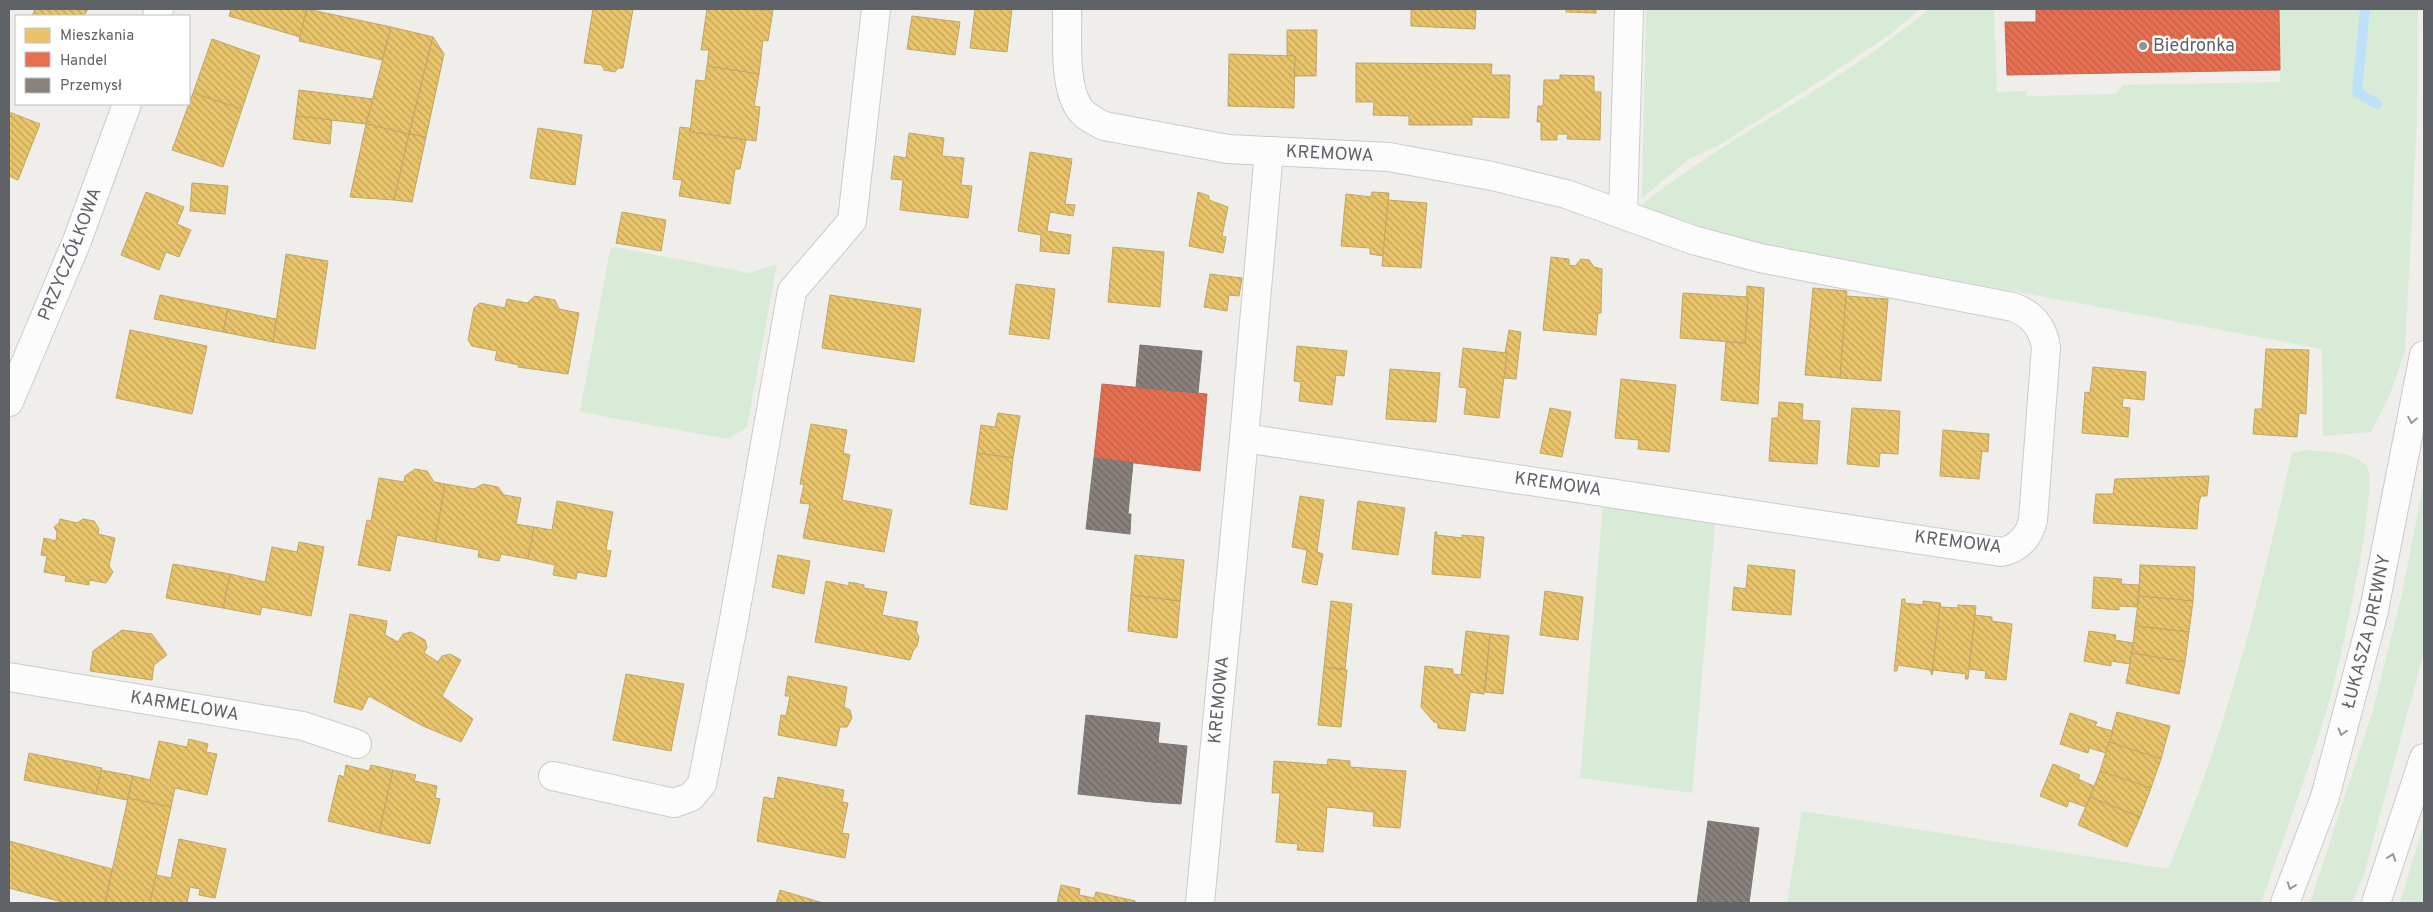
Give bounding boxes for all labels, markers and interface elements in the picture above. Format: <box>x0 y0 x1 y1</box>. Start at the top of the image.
legend <box>15 15 190 105</box>
text: Mieszkania <box>60 27 134 46</box>
place label: Biedronka <box>2153 35 2235 58</box>
marker: Biedronka <box>2137 40 2149 52</box>
text: Handel <box>60 52 107 71</box>
text: Przemysł <box>60 77 122 96</box>
street label: KREMOWA <box>1285 140 1374 168</box>
street label: PRZYCZÓŁKOWA <box>33 184 107 324</box>
one-way arrow <box>2407 416 2417 424</box>
street label: KREMOWA <box>1513 467 1603 503</box>
street label: KREMOWA <box>1913 526 2003 560</box>
street label: ŁUKASZA DREWNY <box>2337 553 2396 711</box>
street label: KREMOWA <box>1204 655 1235 745</box>
street label: KARMELOWA <box>128 686 241 727</box>
one-way arrow <box>2337 728 2348 737</box>
one-way arrow <box>2386 854 2396 862</box>
one-way arrow <box>2287 881 2297 890</box>

